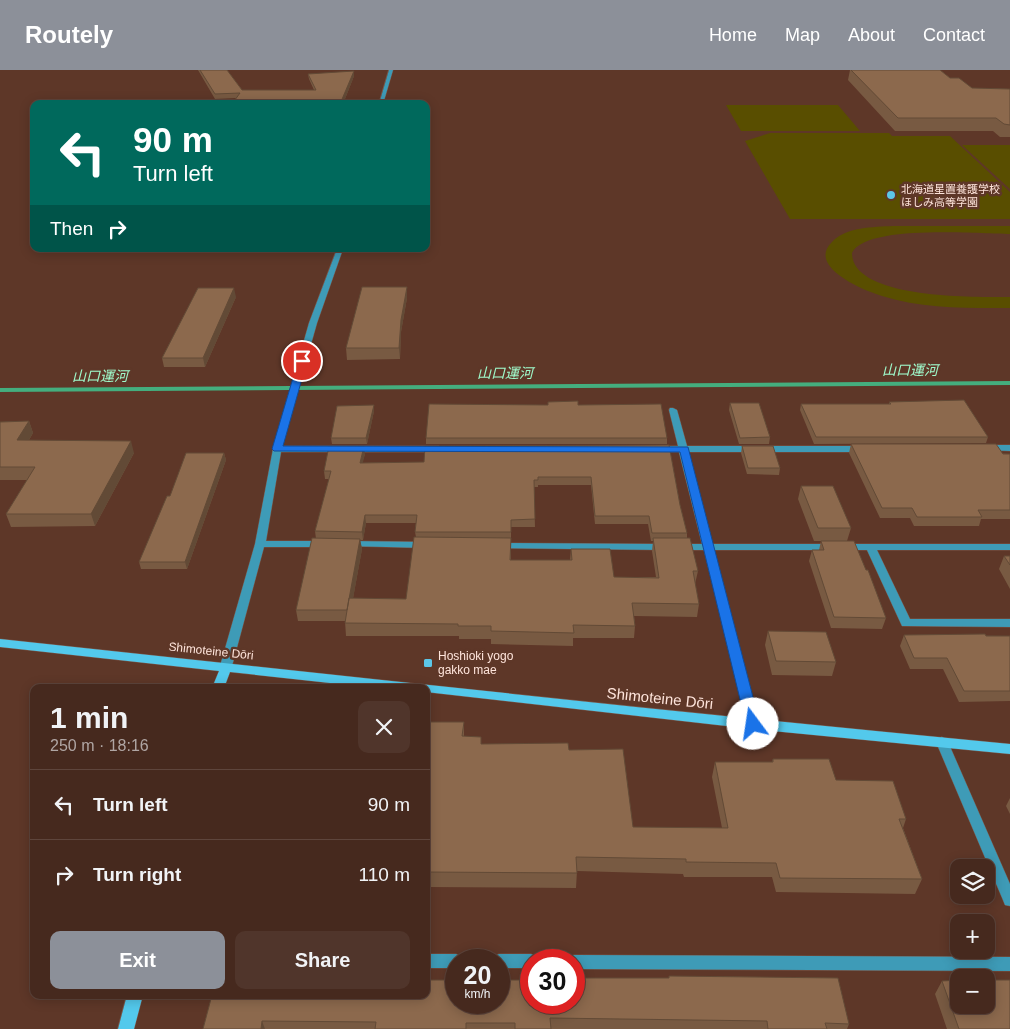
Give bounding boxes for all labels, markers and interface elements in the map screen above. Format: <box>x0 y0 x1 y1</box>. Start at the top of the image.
text: Routely <box>25 21 113 48</box>
text: Home <box>709 25 757 45</box>
text: Map <box>785 25 820 45</box>
text: About <box>848 25 895 45</box>
text: Contact <box>923 25 985 45</box>
icon: left <box>50 120 115 185</box>
text: 90 m <box>133 120 213 159</box>
text: Turn left <box>133 161 213 186</box>
place label: 北海道星置養護学校 ほしみ高等学園 <box>901 183 1000 208</box>
marker: 北海道星置養護学校 ほしみ高等学園 <box>885 189 897 201</box>
icon: right <box>103 215 131 243</box>
text: Then <box>50 218 93 239</box>
pin <box>281 340 323 382</box>
icon: arrive <box>288 347 316 375</box>
water label: 山口運河 <box>882 362 941 378</box>
water label: 山口運河 <box>477 365 536 381</box>
water label: 山口運河 <box>72 368 131 384</box>
street label: Shimoteine Dōri <box>168 640 254 662</box>
place label: Hoshioki yogo gakko mae <box>438 649 514 677</box>
marker: Hoshioki yogo gakko mae <box>422 657 434 669</box>
street label: Shimoteine Dōri <box>606 684 714 712</box>
position arrow <box>726 697 778 749</box>
text: 1 min <box>50 701 128 734</box>
button: close <box>358 701 410 753</box>
text: 250 m · 18:16 <box>50 737 149 754</box>
icon: left <box>50 791 78 819</box>
text: Turn left <box>93 794 168 815</box>
text: 90 m <box>368 794 410 815</box>
map controls <box>950 859 995 1014</box>
button: layers <box>950 859 995 904</box>
icon: right <box>50 861 78 889</box>
text: Turn right <box>93 864 181 885</box>
text: 110 m <box>359 864 410 885</box>
button: + <box>950 914 995 959</box>
button: Exit <box>50 931 225 989</box>
button: Share <box>235 931 410 989</box>
speed limit sign: 30 <box>520 949 585 1014</box>
text: 20 <box>464 961 491 989</box>
button: − <box>950 969 995 1014</box>
text: km/h <box>464 987 491 1001</box>

